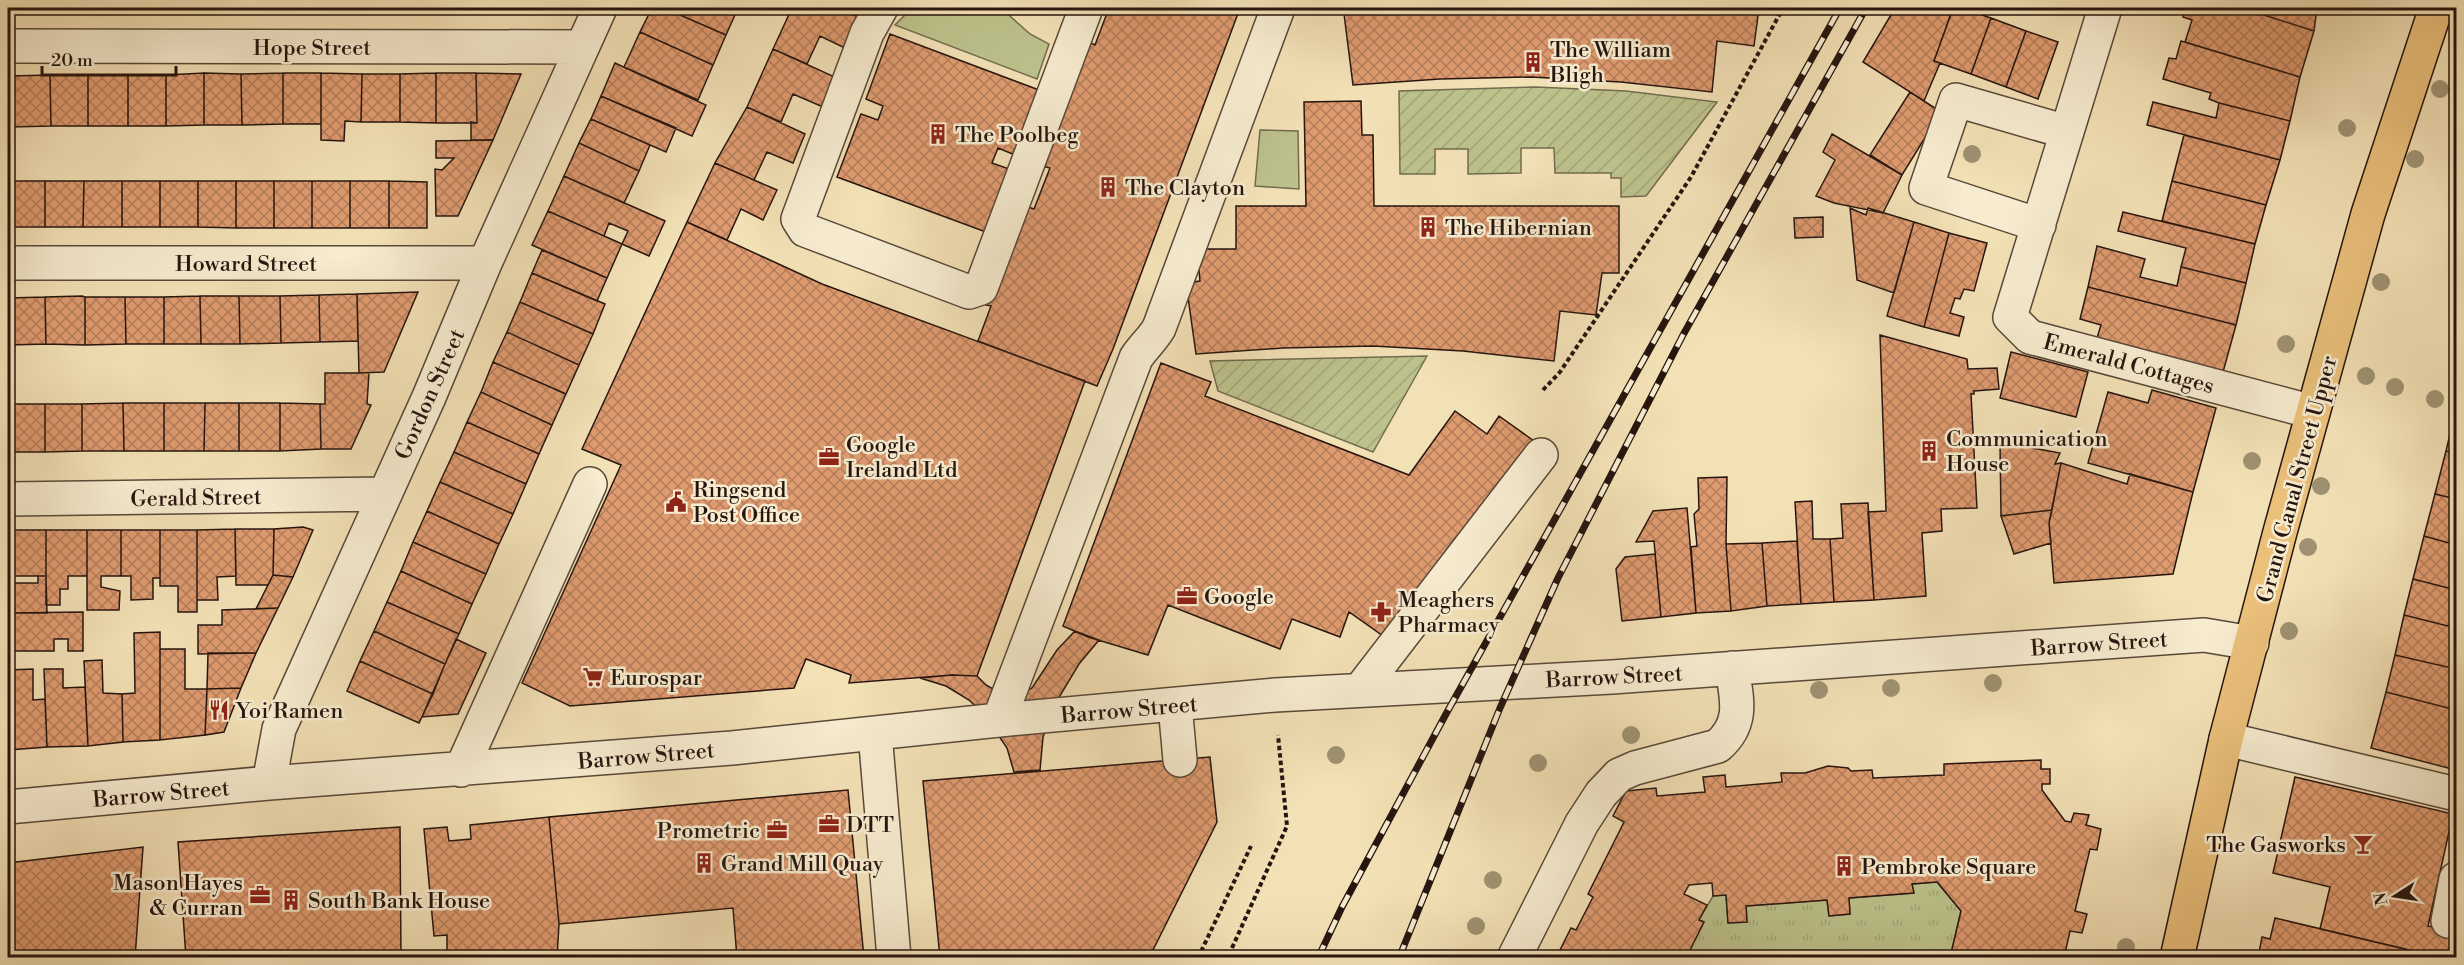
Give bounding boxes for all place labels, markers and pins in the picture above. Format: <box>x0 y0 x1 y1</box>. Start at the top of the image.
place label: The William Bligh <box>1549 37 1671 89</box>
building icon: The William Bligh <box>1521 50 1545 74</box>
building icon: The Poolbeg <box>926 122 950 146</box>
place label: The Poolbeg <box>955 122 1079 149</box>
building icon: The Clayton <box>1096 175 1120 199</box>
place label: The Clayton <box>1125 175 1245 202</box>
building icon: The Hibernian <box>1416 215 1440 239</box>
place label: The Hibernian <box>1445 215 1592 242</box>
place label: Communication House <box>1946 426 2108 478</box>
place label: Google Ireland Ltd <box>846 432 958 484</box>
building icon: Communication House <box>1917 439 1941 463</box>
office icon: Google Ireland Ltd <box>817 445 841 469</box>
place label: Ringsend Post Office <box>693 477 800 529</box>
public building icon: Ringsend Post Office <box>664 490 688 514</box>
office icon: Google <box>1175 584 1199 608</box>
place label: Google <box>1204 584 1274 611</box>
place label: Meaghers Pharmacy <box>1398 587 1500 639</box>
pharmacy icon: Meaghers Pharmacy <box>1369 600 1393 624</box>
supermarket icon: Eurospar <box>581 665 605 689</box>
place label: Eurospar <box>610 665 702 692</box>
restaurant icon: Yoi Ramen <box>207 698 231 722</box>
place label: Yoi Ramen <box>235 698 343 725</box>
office icon: DTT <box>817 812 841 836</box>
place label: DTT <box>846 812 894 839</box>
place label: Prometric <box>657 818 760 845</box>
office icon: Prometric <box>765 818 789 842</box>
place label: The Gasworks <box>2206 832 2346 859</box>
bar icon: The Gasworks <box>2351 832 2375 856</box>
building icon: Grand Mill Quay <box>692 851 716 875</box>
place label: Grand Mill Quay <box>721 851 884 878</box>
building icon: Pembroke Square <box>1832 854 1856 878</box>
place label: Pembroke Square <box>1861 854 2036 881</box>
place label: Mason Hayes & Curran <box>113 870 243 922</box>
office icon: Mason Hayes & Curran <box>248 883 272 907</box>
building icon: South Bank House <box>279 888 303 912</box>
place label: South Bank House <box>308 888 490 915</box>

